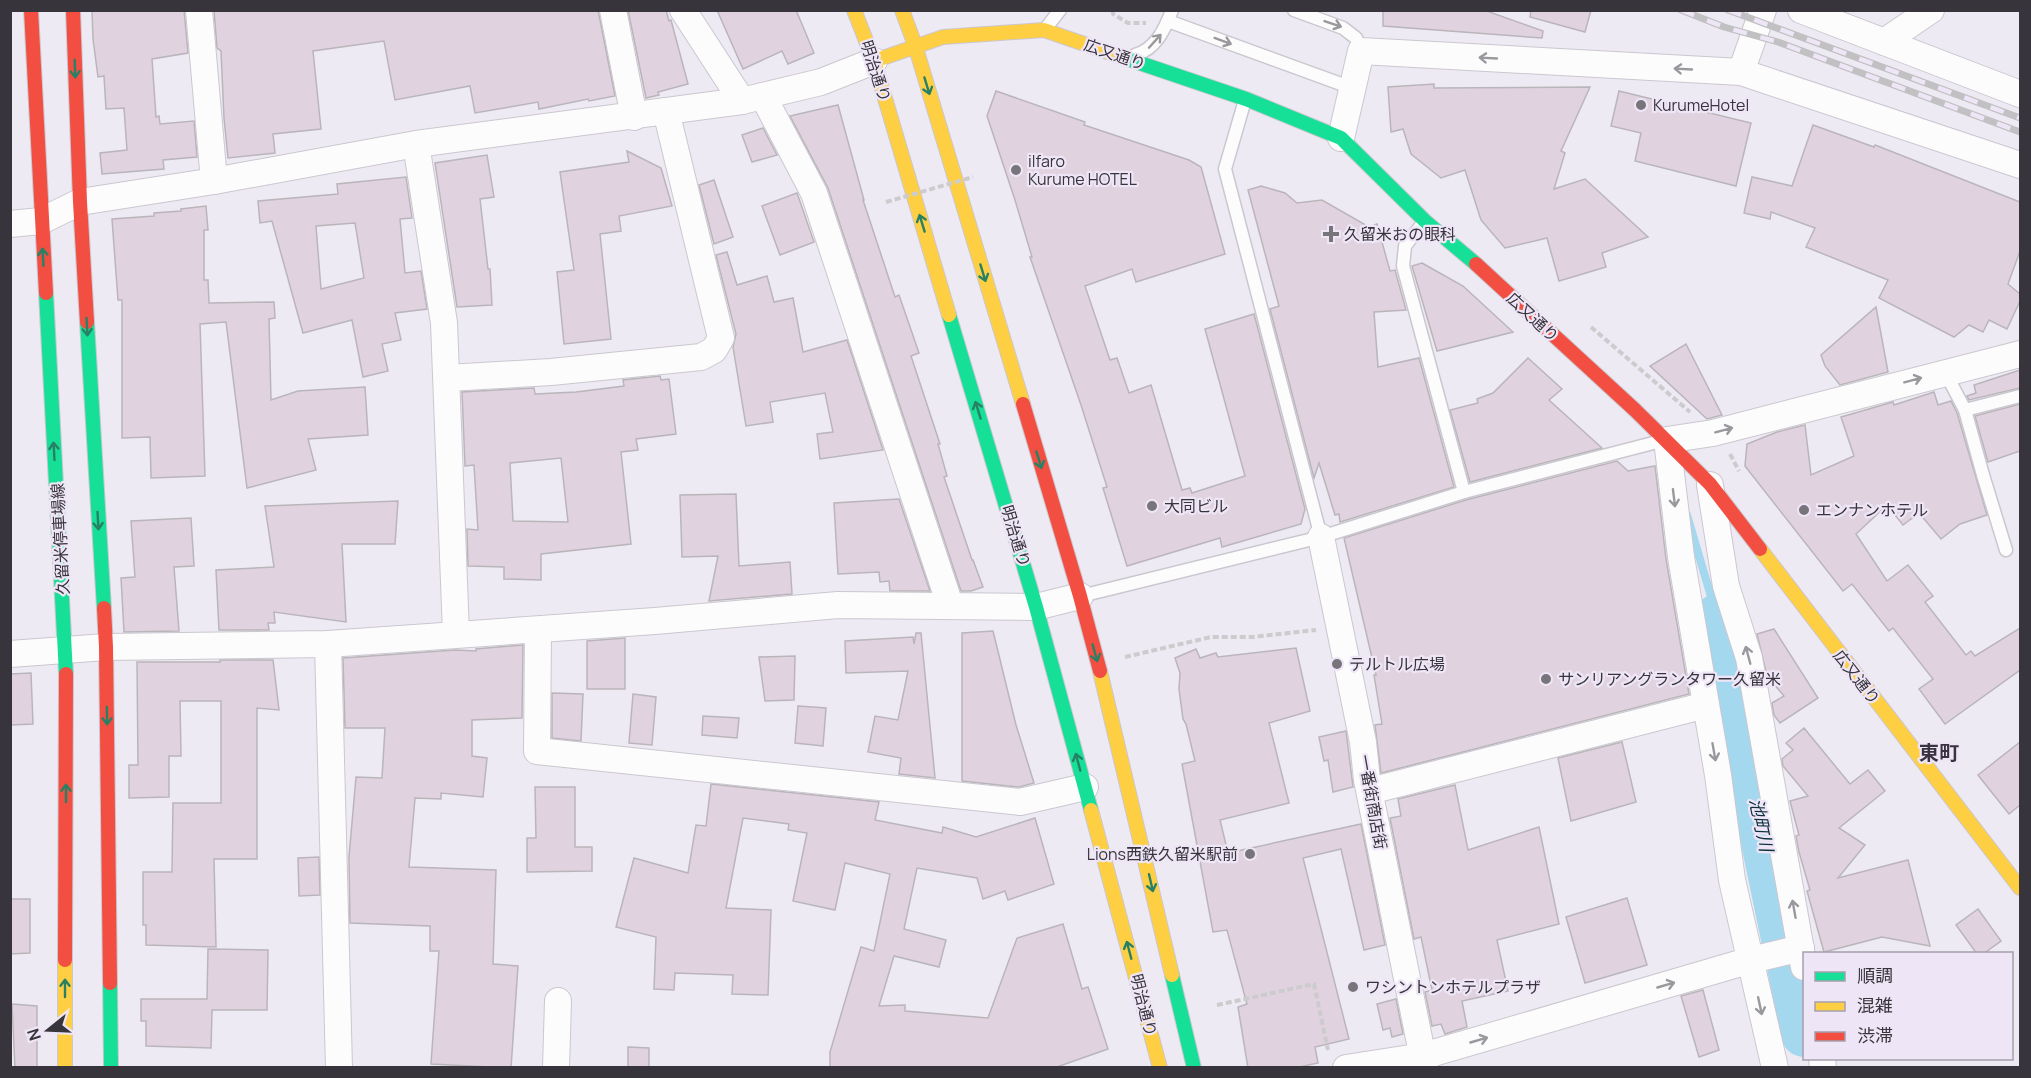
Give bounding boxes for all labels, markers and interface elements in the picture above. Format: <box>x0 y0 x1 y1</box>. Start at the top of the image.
one-way arrow <box>1323 20 1342 31</box>
street label: 広又通り <box>1081 33 1149 75</box>
one-way arrow <box>1148 34 1162 49</box>
one-way arrow <box>1213 36 1232 47</box>
street label: 明治通り <box>856 37 896 105</box>
one-way arrow <box>1479 53 1499 64</box>
one-way arrow <box>70 58 81 78</box>
one-way arrow <box>1674 63 1693 74</box>
one-way arrow <box>922 76 933 95</box>
place label: KurumeHotel <box>1653 94 1749 116</box>
marker: KurumeHotel <box>1634 98 1648 112</box>
place label: ilfaro Kurume HOTEL <box>1028 150 1137 190</box>
marker: ilfaro Kurume HOTEL <box>1009 163 1023 177</box>
one-way arrow <box>916 214 927 233</box>
place label: 久留米おの眼科 <box>1344 223 1456 245</box>
marker: 久留米おの眼科 <box>1322 225 1340 243</box>
one-way arrow <box>38 247 49 267</box>
one-way arrow <box>978 263 989 282</box>
street label: 広又通り <box>1502 287 1564 347</box>
one-way arrow <box>82 316 93 336</box>
one-way arrow <box>1903 374 1922 386</box>
one-way arrow <box>972 401 983 420</box>
one-way arrow <box>1714 424 1733 436</box>
one-way arrow <box>49 442 60 462</box>
one-way arrow <box>1034 450 1045 469</box>
street label: 久留米停車場線 <box>46 482 74 596</box>
one-way arrow <box>1669 487 1680 507</box>
place label: 大同ビル <box>1164 495 1228 517</box>
marker: 大同ビル <box>1145 499 1159 513</box>
place label: エンナンホテル <box>1816 499 1928 521</box>
street label: 明治通り <box>996 502 1036 570</box>
marker: エンナンホテル <box>1797 503 1811 517</box>
one-way arrow <box>93 511 104 531</box>
one-way arrow <box>1090 643 1101 662</box>
street label: 広又通り <box>1829 645 1885 709</box>
one-way arrow <box>1741 646 1753 665</box>
place label: テルトル広場 <box>1349 653 1445 675</box>
marker: テルトル広場 <box>1330 657 1344 671</box>
place label: サンリアングランタワー久留米 <box>1558 668 1781 690</box>
marker: サンリアングランタワー久留米 <box>1539 672 1553 686</box>
one-way arrow <box>101 706 112 726</box>
district label: 東町 <box>1919 739 1959 766</box>
one-way arrow <box>1709 742 1720 762</box>
one-way arrow <box>1072 753 1083 772</box>
street label: 一番街商店街 <box>1354 753 1392 851</box>
one-way arrow <box>60 784 72 804</box>
water label: 池町川 <box>1745 796 1780 856</box>
place label: Lions西鉄久留米駅前 <box>1087 843 1238 865</box>
marker: Lions西鉄久留米駅前 <box>1243 847 1257 861</box>
one-way arrow <box>1145 873 1157 892</box>
one-way arrow <box>1789 900 1800 919</box>
one-way arrow <box>1123 941 1134 960</box>
legend <box>1803 952 2013 1060</box>
text: 順調 <box>1857 963 1893 987</box>
street label: 明治通り <box>1126 971 1162 1039</box>
place label: ワシントンホテルプラザ <box>1365 976 1541 998</box>
one-way arrow <box>1656 978 1675 990</box>
one-way arrow <box>59 979 71 999</box>
marker: ワシントンホテルプラザ <box>1346 980 1360 994</box>
text: 混雑 <box>1857 993 1893 1017</box>
one-way arrow <box>1755 996 1767 1015</box>
north arrow <box>18 1000 78 1060</box>
text: 渋滞 <box>1857 1023 1893 1047</box>
text: N <box>21 1026 46 1044</box>
one-way arrow <box>1469 1034 1488 1045</box>

